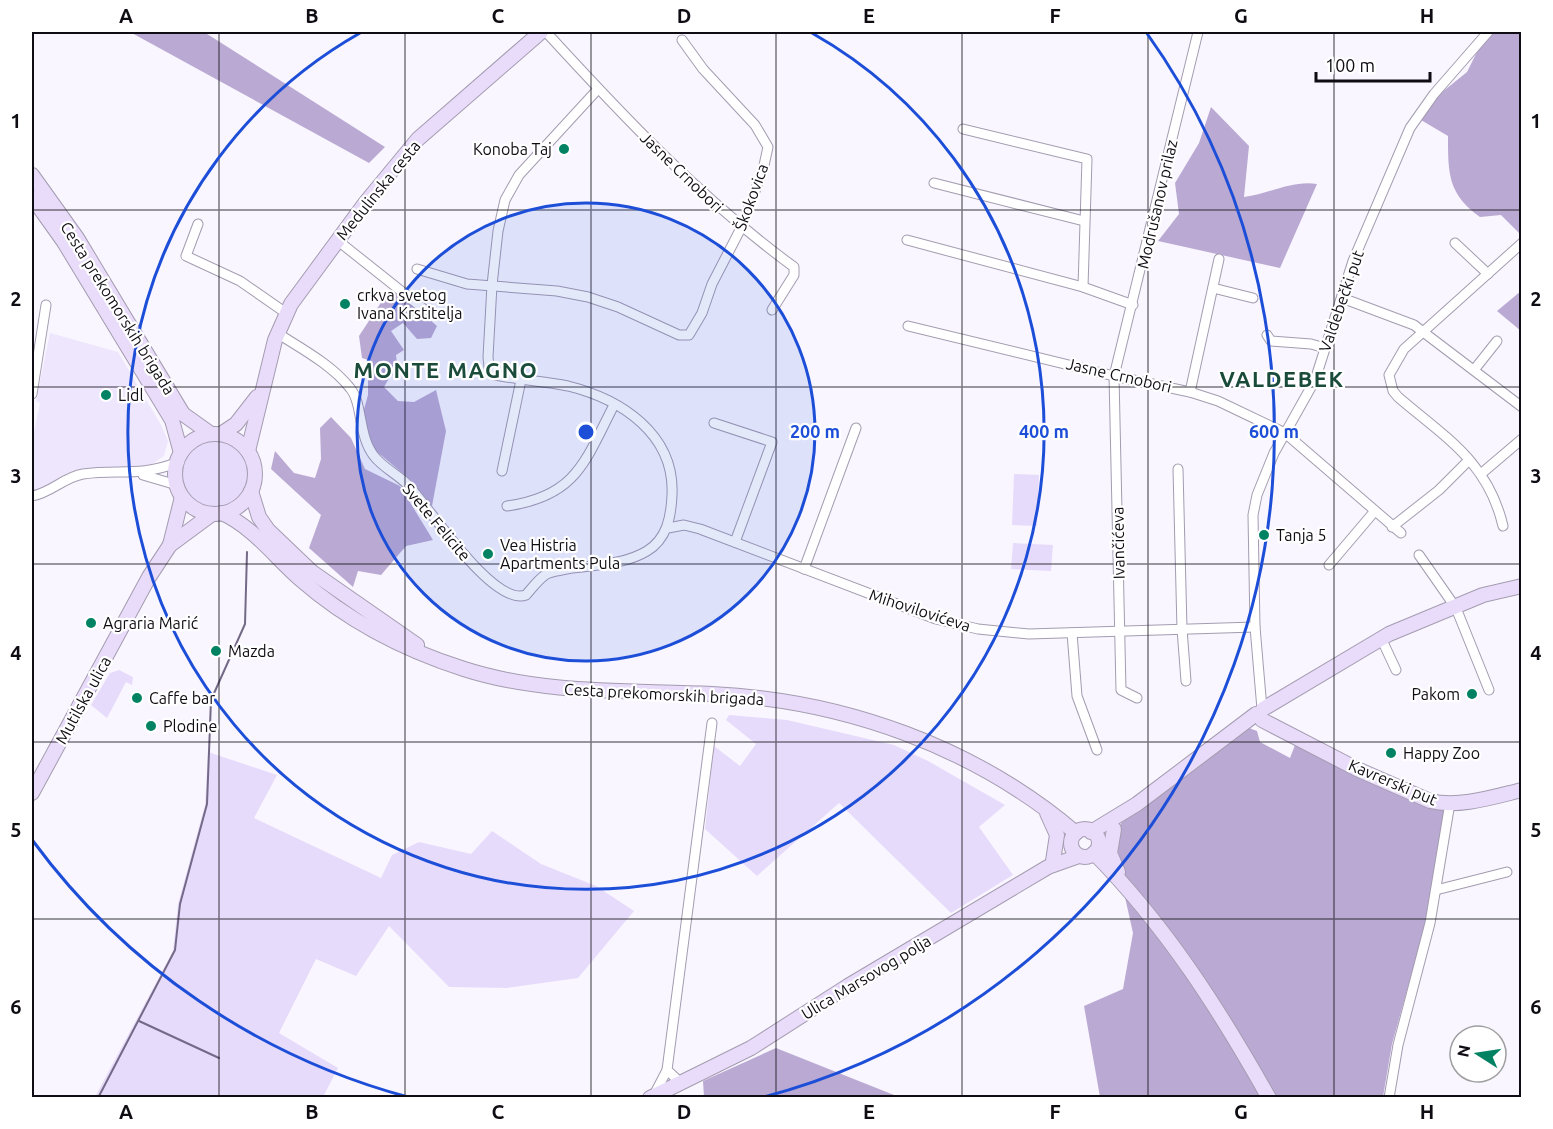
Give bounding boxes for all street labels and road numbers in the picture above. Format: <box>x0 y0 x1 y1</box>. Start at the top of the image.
street label: Jasne Crnobori <box>637 128 727 216</box>
street label: Medulinska cesta <box>332 137 424 243</box>
street label: Modrušanov prilaz <box>1133 138 1181 270</box>
street label: Škokovica <box>730 161 771 233</box>
street label: Cesta prekomorskih brigada <box>57 218 179 398</box>
street label: Valdebečki put <box>1315 247 1367 354</box>
street label: Jasne Crnobori <box>1064 354 1174 396</box>
street label: Svete Felicite <box>399 480 475 564</box>
street label: Ivančićeva <box>1108 506 1128 580</box>
street label: Mihovilovićeva <box>867 585 973 635</box>
street label: Mutilska ulica <box>52 653 114 747</box>
street label: Cesta prekomorskih brigada <box>563 680 765 708</box>
street label: Kavrerski put <box>1346 755 1440 809</box>
street label: Ulica Marsovog polja <box>798 931 934 1023</box>

